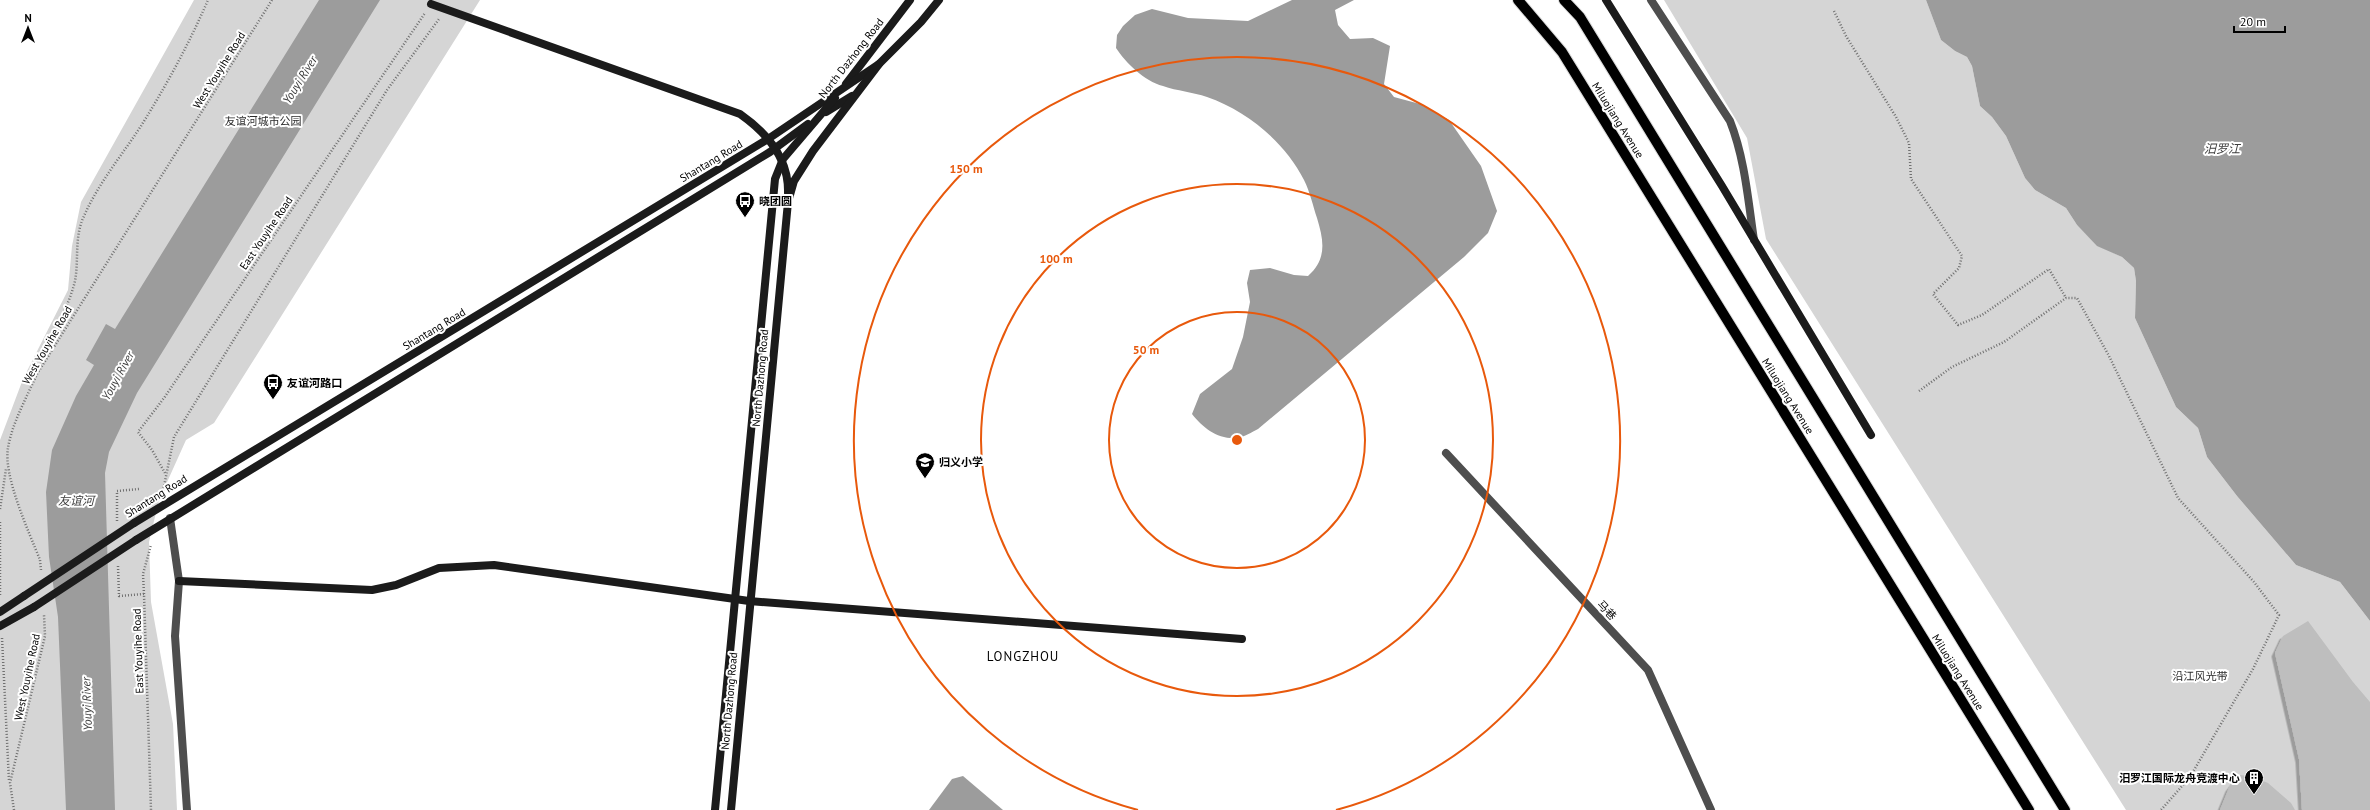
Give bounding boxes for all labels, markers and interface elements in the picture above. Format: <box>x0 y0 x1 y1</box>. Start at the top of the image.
north arrow <box>8 8 48 48</box>
scale bar <box>2234 8 2285 34</box>
text: N <box>24 11 32 25</box>
text: 20 m <box>2240 14 2266 29</box>
street label: North Dazhong Road <box>815 15 887 101</box>
street label: West Youyihe Road <box>190 29 248 111</box>
water label: Youyi River <box>279 52 321 106</box>
street label: Miluojiang Avenue <box>1589 79 1647 161</box>
park label: 友谊河城市公园 <box>225 114 302 128</box>
street label: Shantang Road <box>677 137 745 185</box>
water label: 汨罗江 <box>2204 141 2242 156</box>
text: 150 m <box>949 161 983 176</box>
bus stop icon: 晓团圆 <box>734 190 756 218</box>
street label: East Youyihe Road <box>236 194 296 272</box>
place label: 晓团圆 <box>759 194 792 208</box>
text: 100 m <box>1039 251 1073 266</box>
street label: West Youyihe Road <box>19 303 75 387</box>
street label: Shantang Road <box>400 305 468 353</box>
street label: North Dazhong Road <box>749 329 771 427</box>
text: 50 m <box>1133 342 1159 357</box>
water label: Youyi River <box>98 348 138 403</box>
street label: Miluojiang Avenue <box>1759 355 1817 437</box>
bus stop icon: 友谊河路口 <box>262 372 284 400</box>
place label: 友谊河路口 <box>287 376 342 390</box>
centre of rings <box>1230 433 1244 447</box>
school or university icon: 归义小学 <box>914 451 936 479</box>
place label: 归义小学 <box>939 455 983 469</box>
street label: Shantang Road <box>122 471 190 521</box>
water label: 友谊河 <box>58 493 96 508</box>
street label: 马巷 <box>1594 597 1620 623</box>
street label: East Youyihe Road <box>130 608 146 694</box>
street label: Miluojiang Avenue <box>1929 631 1987 713</box>
street label: West Youyihe Road <box>11 632 43 722</box>
district label: LONGZHOU <box>987 648 1059 665</box>
street label: North Dazhong Road <box>718 652 740 750</box>
park label: 沿江风光带 <box>2173 669 2228 683</box>
water label: Youyi River <box>78 676 95 731</box>
building icon: 汨罗江国际龙舟竞渡中心 <box>2243 767 2265 795</box>
place label: 汨罗江国际龙舟竞渡中心 <box>2119 771 2240 785</box>

